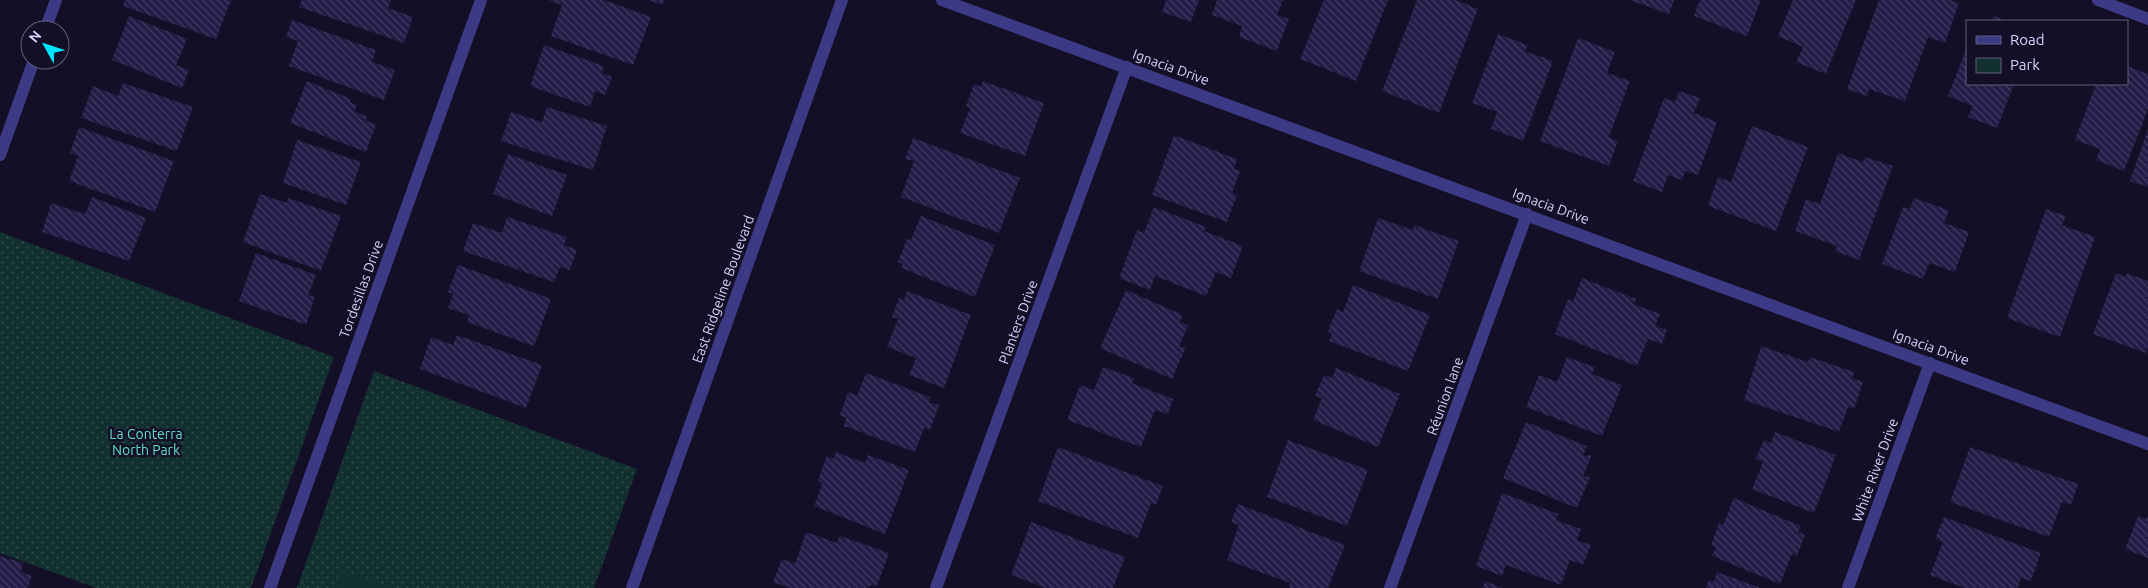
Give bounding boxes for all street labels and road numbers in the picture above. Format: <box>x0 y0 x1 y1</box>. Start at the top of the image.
street label: Ignacia Drive <box>1131 46 1211 88</box>
street label: Ignacia Drive <box>1511 185 1591 227</box>
street label: East Ridgeline Boulevard <box>689 213 757 365</box>
street label: Tordesillas Drive <box>336 238 386 340</box>
street label: Planters Drive <box>995 278 1041 366</box>
street label: Ignacia Drive <box>1891 326 1971 368</box>
street label: Réunion lane <box>1423 355 1467 437</box>
street label: White River Drive <box>1849 416 1901 524</box>

